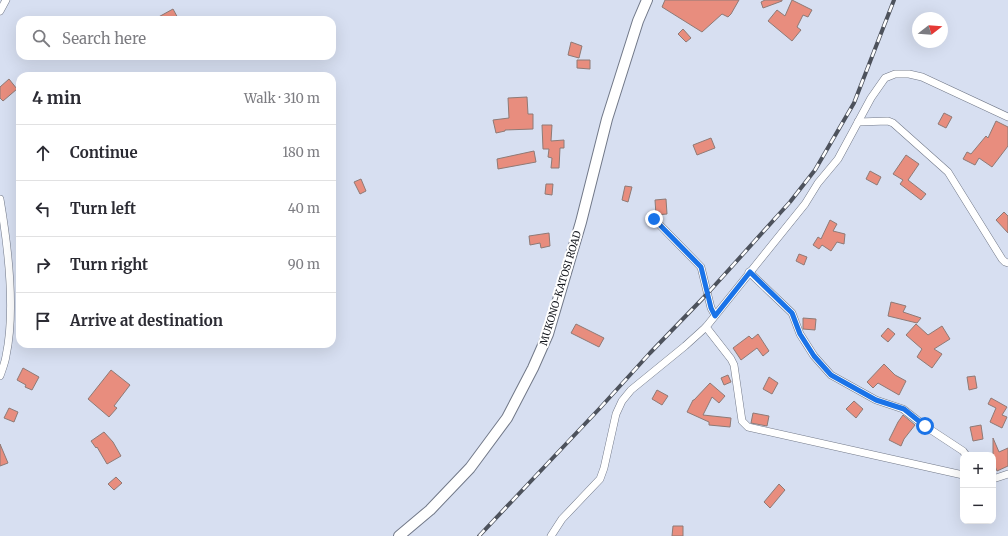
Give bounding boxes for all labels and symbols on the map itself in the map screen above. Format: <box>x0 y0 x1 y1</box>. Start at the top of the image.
north arrow <box>912 12 948 48</box>
route end <box>645 210 663 228</box>
street label: MUKONO-KATOSI ROAD <box>537 229 584 347</box>
route start <box>916 417 934 435</box>

